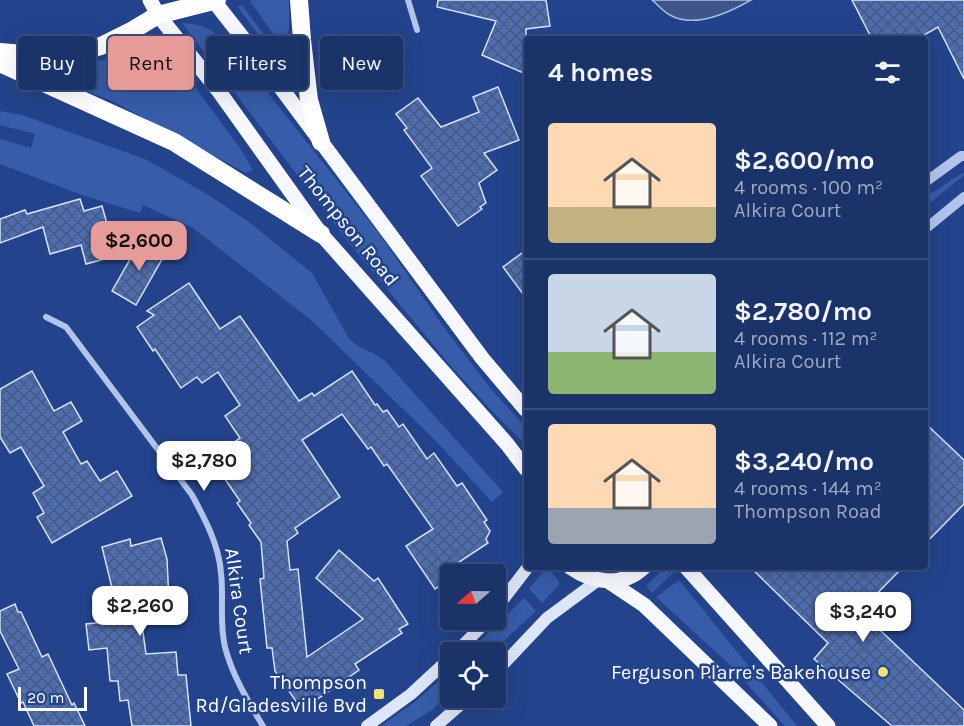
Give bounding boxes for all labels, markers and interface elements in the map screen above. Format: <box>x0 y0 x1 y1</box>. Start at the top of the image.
chip: Buy <box>18 36 96 90</box>
chip: Rent <box>108 36 194 90</box>
chip: Filters <box>206 36 308 90</box>
chip: New <box>320 36 403 90</box>
icon: filters <box>871 56 904 89</box>
text: 4 homes <box>548 57 653 88</box>
text: $2,600/mo <box>734 145 875 176</box>
icon: home <box>596 147 668 219</box>
street label: Thompson Road <box>293 161 403 291</box>
text: 4 rooms · 100 m² <box>734 176 883 199</box>
text: Alkira Court <box>734 199 841 222</box>
pin: $2,600 <box>90 221 188 272</box>
text: $2,600 <box>105 229 173 252</box>
text: $2,780/mo <box>734 296 872 327</box>
icon: home <box>596 298 668 370</box>
text: 4 rooms · 112 m² <box>734 327 878 350</box>
text: Alkira Court <box>734 350 841 373</box>
pin: $2,780 <box>155 441 253 492</box>
text: $3,240/mo <box>734 446 874 477</box>
icon: home <box>596 448 668 520</box>
text: $2,780 <box>171 449 237 472</box>
text: 4 rooms · 144 m² <box>734 477 882 500</box>
text: Thompson Road <box>734 500 882 523</box>
street label: Alkira Court <box>220 546 258 656</box>
north arrow <box>440 564 506 630</box>
map controls <box>440 564 506 708</box>
pin: $2,260 <box>91 586 189 637</box>
pin: $3,240 <box>814 592 912 643</box>
text: $2,260 <box>106 594 174 617</box>
text: $3,240 <box>829 600 897 623</box>
button: locate <box>440 642 506 708</box>
place label: Ferguson Plarre's Bakehouse <box>611 661 871 684</box>
marker: Ferguson Plarre's Bakehouse <box>876 665 890 679</box>
place label: Thompson Rd/Gladesville Bvd <box>196 671 367 717</box>
scale bar <box>18 684 87 712</box>
marker: Thompson Rd/Gladesville Bvd <box>372 687 386 701</box>
text: 20 m <box>27 688 65 707</box>

